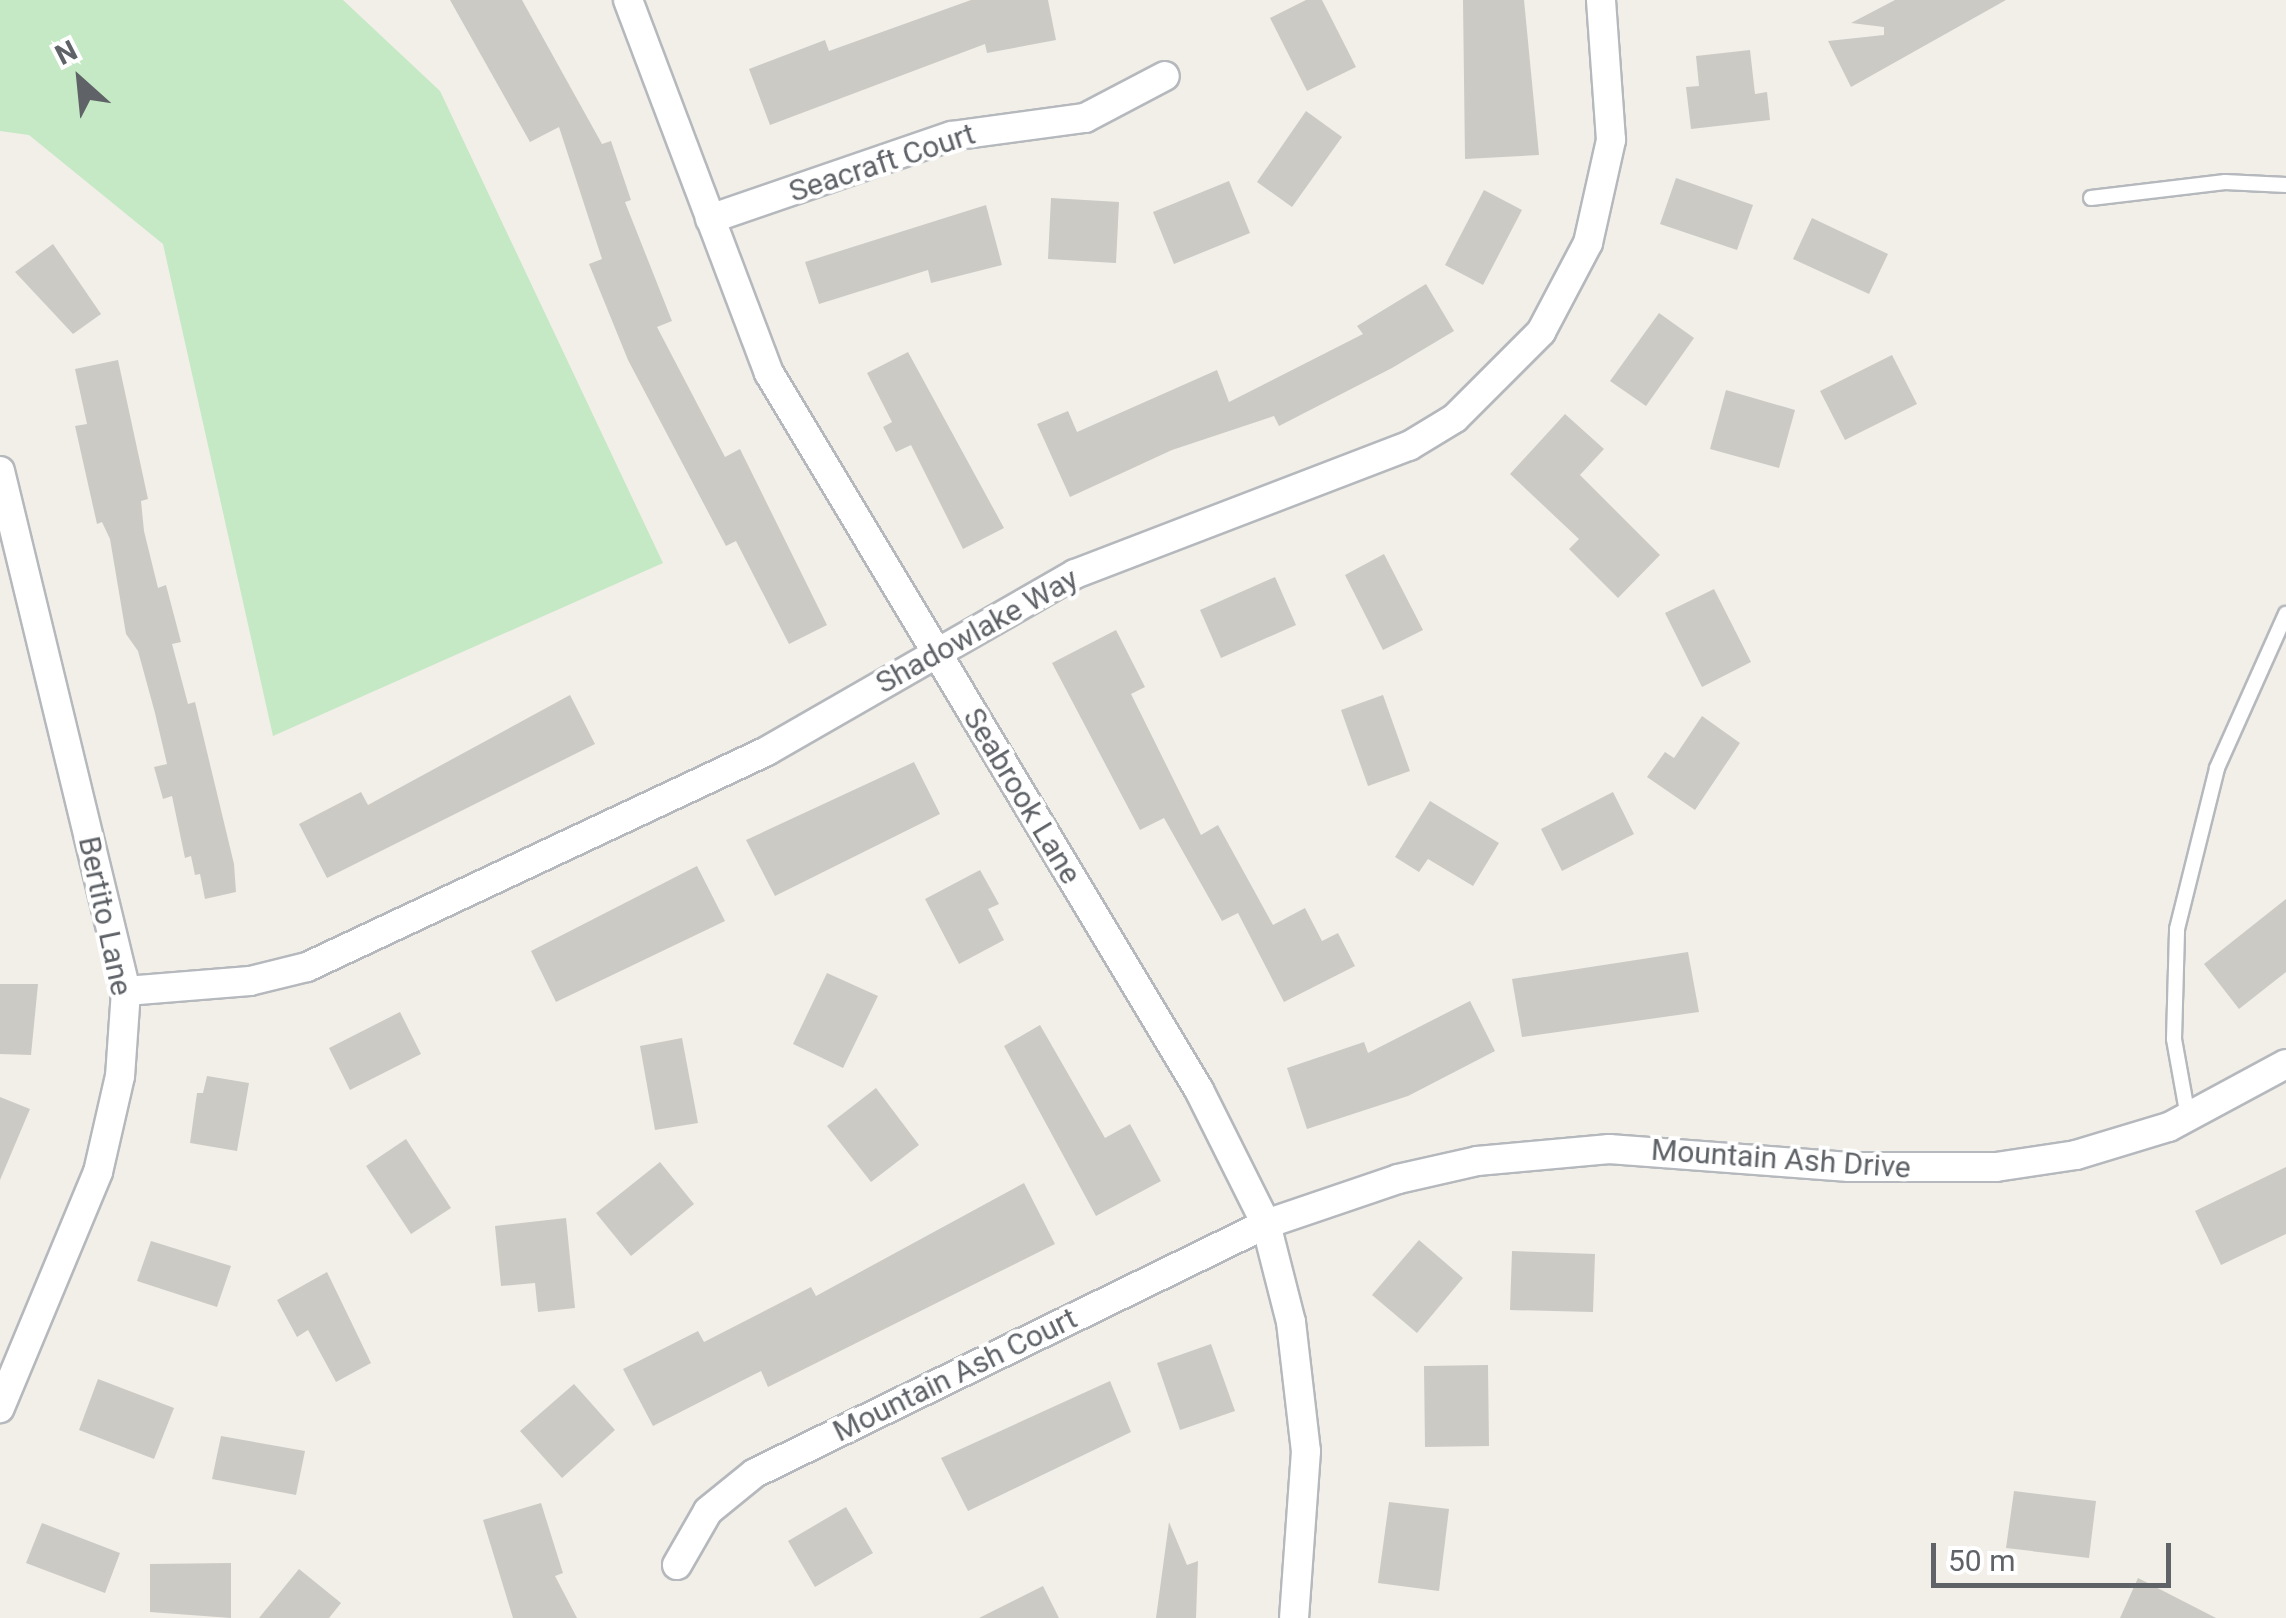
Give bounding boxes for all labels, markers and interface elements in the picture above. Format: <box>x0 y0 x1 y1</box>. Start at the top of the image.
north arrow <box>30 30 130 130</box>
text: N <box>50 34 82 72</box>
street label: Seacraft Court <box>785 116 979 210</box>
street label: Shadowlake Way <box>870 561 1084 701</box>
street label: Seabrook Lane <box>955 702 1089 890</box>
street label: Bertito Lane <box>71 833 139 999</box>
street label: Mountain Ash Drive <box>1650 1132 1912 1186</box>
street label: Mountain Ash Court <box>827 1300 1083 1450</box>
scale bar <box>1936 1523 2176 1585</box>
text: 50 m <box>1948 1543 2015 1578</box>

